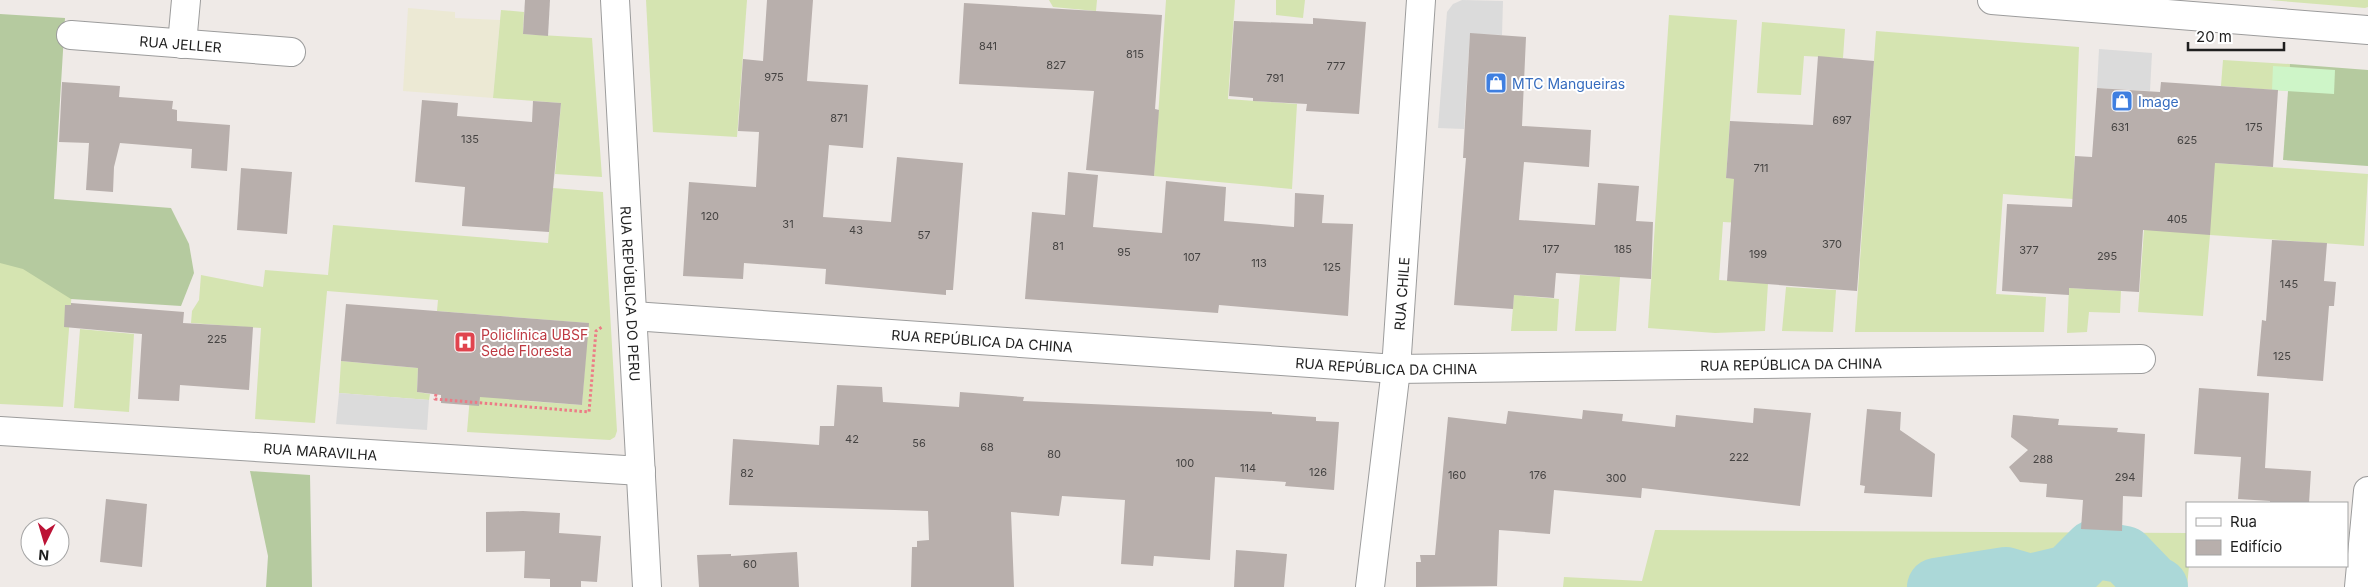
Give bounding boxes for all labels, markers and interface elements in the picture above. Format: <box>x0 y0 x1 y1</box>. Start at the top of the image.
scale bar <box>2188 20 2284 52</box>
text: 20 m <box>2196 27 2232 46</box>
street label: RUA JELLER <box>139 32 222 55</box>
house number: 841 <box>979 39 997 53</box>
house number: 815 <box>1126 47 1144 61</box>
house number: 827 <box>1046 58 1066 72</box>
house number: 777 <box>1326 59 1346 73</box>
house number: 975 <box>764 70 784 84</box>
house number: 791 <box>1266 71 1284 85</box>
shop icon: MTC Mangueiras <box>1484 71 1508 95</box>
place label: MTC Mangueiras <box>1512 75 1625 92</box>
shop icon: Image <box>2110 89 2134 113</box>
place label: Image <box>2138 93 2179 110</box>
house number: 871 <box>830 111 848 125</box>
house number: 697 <box>1832 113 1852 127</box>
house number: 631 <box>2111 120 2129 134</box>
house number: 175 <box>2245 120 2263 134</box>
house number: 135 <box>461 132 479 146</box>
house number: 625 <box>2177 133 2197 147</box>
house number: 711 <box>1753 161 1769 175</box>
street label: RUA REPÚBLICA DO PERU <box>618 205 644 382</box>
house number: 120 <box>701 209 719 223</box>
house number: 405 <box>2167 212 2188 226</box>
house number: 31 <box>782 217 794 231</box>
house number: 43 <box>849 223 863 237</box>
house number: 57 <box>918 228 930 242</box>
house number: 370 <box>1822 237 1842 251</box>
house number: 81 <box>1052 239 1064 253</box>
house number: 177 <box>1542 242 1560 256</box>
house number: 185 <box>1614 242 1632 256</box>
house number: 377 <box>2019 243 2039 257</box>
house number: 95 <box>1117 245 1131 259</box>
house number: 199 <box>1749 247 1767 261</box>
house number: 295 <box>2097 249 2117 263</box>
house number: 107 <box>1183 250 1201 264</box>
house number: 113 <box>1251 256 1267 270</box>
street label: RUA CHILE <box>1390 256 1412 331</box>
house number: 125 <box>1323 260 1341 274</box>
house number: 145 <box>2280 277 2298 291</box>
street label: RUA REPÚBLICA DA CHINA <box>891 325 1074 355</box>
place label: Policlínica UBSF Sede Floresta <box>481 326 588 359</box>
hospital icon: Policlínica UBSF Sede Floresta <box>453 330 477 354</box>
house number: 225 <box>207 332 227 346</box>
house number: 125 <box>2273 349 2291 363</box>
street label: RUA REPÚBLICA DA CHINA <box>1295 354 1478 378</box>
street label: RUA REPÚBLICA DA CHINA <box>1700 354 1883 373</box>
house number: 42 <box>845 432 859 446</box>
house number: 56 <box>912 436 926 450</box>
street label: RUA MARAVILHA <box>263 439 378 463</box>
house number: 68 <box>980 440 994 454</box>
house number: 80 <box>1047 447 1061 461</box>
house number: 222 <box>1729 450 1749 464</box>
house number: 288 <box>2033 452 2053 466</box>
house number: 100 <box>1176 456 1194 470</box>
house number: 114 <box>1240 461 1256 475</box>
house number: 126 <box>1309 465 1327 479</box>
house number: 82 <box>740 466 754 480</box>
house number: 160 <box>1448 468 1466 482</box>
house number: 176 <box>1529 468 1547 482</box>
house number: 294 <box>2115 470 2135 484</box>
house number: 300 <box>1606 471 1626 485</box>
legend <box>2186 502 2348 567</box>
text: Rua <box>2230 512 2257 531</box>
north arrow <box>20 517 70 567</box>
text: Edifício <box>2230 537 2282 556</box>
text: N <box>38 547 50 564</box>
house number: 60 <box>743 557 757 571</box>

